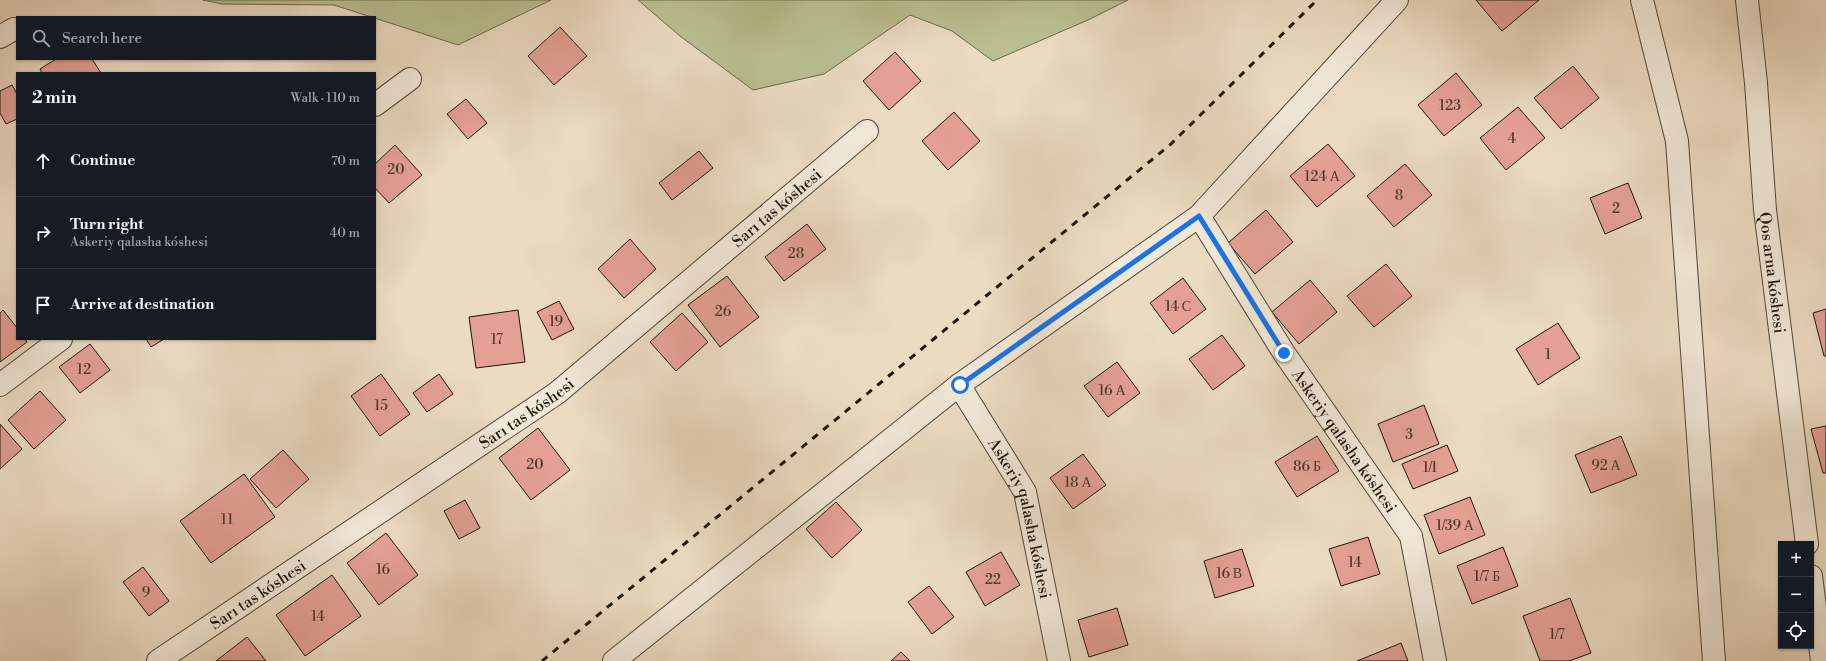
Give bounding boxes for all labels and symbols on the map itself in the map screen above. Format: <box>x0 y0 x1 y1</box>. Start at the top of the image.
house number: 123 <box>1439 97 1461 115</box>
house number: 4 <box>1508 130 1516 148</box>
house number: 20 <box>387 161 405 179</box>
street label: Sarı tas kóshesi <box>728 165 826 252</box>
house number: 124 А <box>1304 168 1341 186</box>
house number: 8 <box>1395 187 1403 205</box>
house number: 2 <box>1612 200 1620 218</box>
street label: Qos arna kóshesi <box>1754 211 1789 335</box>
house number: 28 <box>788 245 804 263</box>
house number: 14 С <box>1165 298 1191 316</box>
house number: 26 <box>715 303 732 321</box>
house number: 19 <box>549 313 563 331</box>
house number: 17 <box>491 331 503 349</box>
route end <box>1275 344 1293 362</box>
house number: 1 <box>1545 346 1551 364</box>
house number: 12 <box>77 361 91 379</box>
street label: Askeriy qalasha kóshesi <box>1287 365 1401 517</box>
street label: Sarı tas kóshesi <box>475 374 579 454</box>
route start <box>951 376 969 394</box>
house number: 16 А <box>1098 382 1126 400</box>
house number: 15 <box>374 397 388 415</box>
house number: 3 <box>1405 426 1413 444</box>
street label: Askeriy qalasha kóshesi <box>983 434 1055 600</box>
house number: 20 <box>526 456 544 474</box>
house number: 92 А <box>1591 457 1622 475</box>
house number: 86 Б <box>1293 458 1321 476</box>
house number: 1/1 <box>1423 459 1437 477</box>
house number: 18 А <box>1064 474 1093 492</box>
house number: 11 <box>221 511 233 529</box>
house number: 1/39 А <box>1436 517 1475 535</box>
house number: 14 <box>1348 554 1362 572</box>
street label: Sarı tas kóshesi <box>206 556 310 634</box>
house number: 16 <box>376 561 391 579</box>
house number: 16 В <box>1216 565 1242 583</box>
house number: 1/7 Б <box>1474 568 1500 586</box>
house number: 22 <box>985 571 1001 589</box>
house number: 9 <box>142 584 150 602</box>
house number: 14 <box>311 608 325 626</box>
house number: 1/7 <box>1549 626 1565 644</box>

